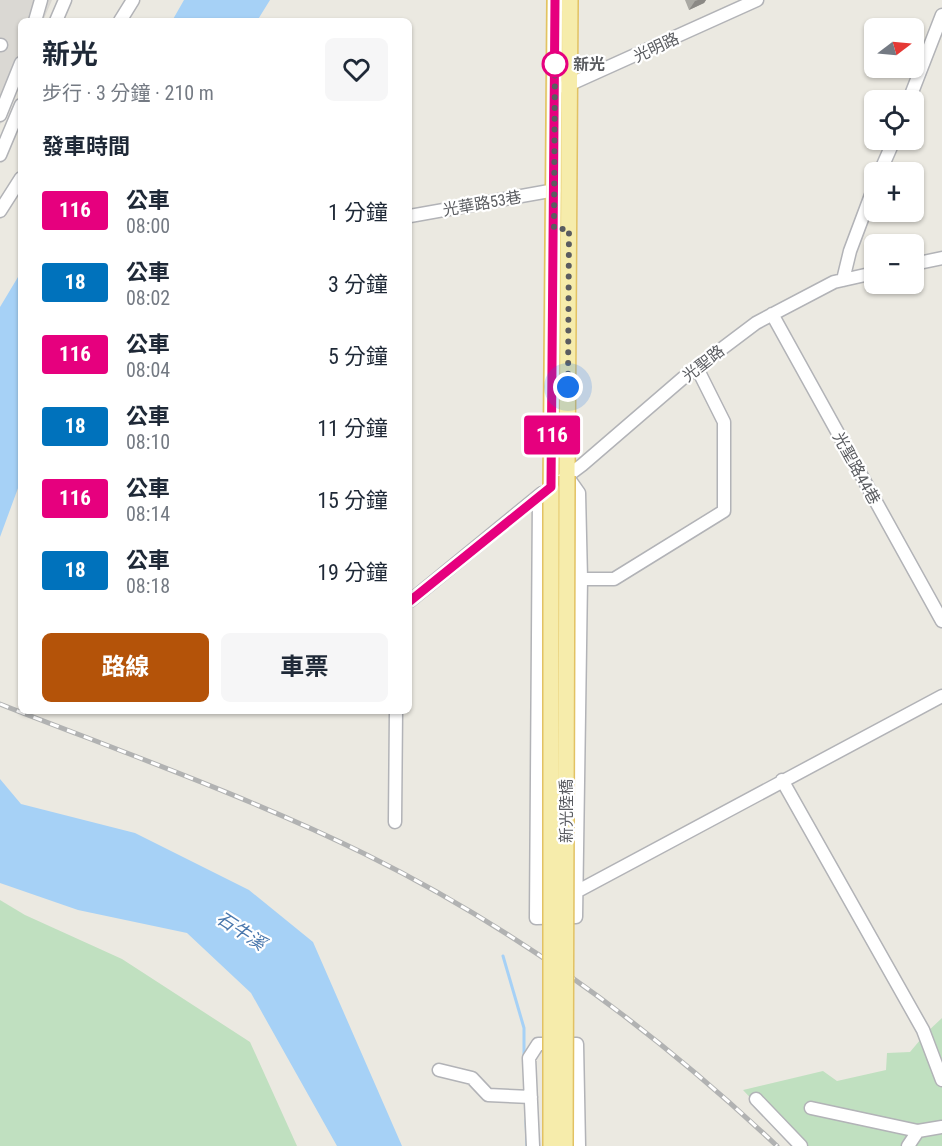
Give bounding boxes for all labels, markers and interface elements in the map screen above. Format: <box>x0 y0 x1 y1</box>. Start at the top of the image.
north arrow <box>864 18 924 78</box>
map controls <box>864 18 924 294</box>
street label: 光明路 <box>630 29 682 66</box>
text: 新光 <box>42 38 98 71</box>
button: heart <box>325 38 388 101</box>
marker: 新光 <box>542 51 568 77</box>
place label: 新光 <box>573 55 605 74</box>
text: 步行 · 3 分鐘 · 210 m <box>42 81 214 105</box>
button: locate <box>864 90 924 150</box>
text: 發車時間 <box>42 134 130 159</box>
button: + <box>864 162 924 222</box>
street label: 光華路53巷 <box>441 187 523 220</box>
text: 公車 <box>126 188 170 213</box>
text: 116 <box>59 198 91 222</box>
text: 1 分鐘 <box>328 200 388 225</box>
text: 08:00 <box>126 214 170 238</box>
button: − <box>864 234 924 294</box>
text: 公車 <box>126 260 170 285</box>
text: 18 <box>64 270 86 294</box>
text: 3 分鐘 <box>328 272 388 297</box>
text: 08:02 <box>126 286 170 310</box>
text: 公車 <box>126 332 170 357</box>
street label: 光聖路 <box>679 341 728 386</box>
text: 116 <box>59 342 91 366</box>
text: 5 分鐘 <box>328 344 388 369</box>
text: 08:04 <box>126 358 170 382</box>
your location <box>553 372 583 402</box>
text: 公車 <box>126 404 170 429</box>
text: 18 <box>64 414 86 438</box>
text: 11 分鐘 <box>317 416 388 441</box>
line badge: 116 <box>518 416 586 454</box>
text: 116 <box>536 423 568 447</box>
street label: 光聖路44巷 <box>829 429 884 508</box>
text: 08:10 <box>126 430 170 454</box>
text: 公車 <box>126 476 170 501</box>
text: 116 <box>59 486 91 510</box>
text: 15 分鐘 <box>317 488 388 513</box>
text: 08:14 <box>126 502 170 526</box>
text: 公車 <box>126 548 170 573</box>
text: 18 <box>64 558 86 582</box>
text: 19 分鐘 <box>317 560 388 585</box>
text: 08:18 <box>126 574 170 598</box>
button: 路線 <box>42 633 209 702</box>
button: 車票 <box>221 633 388 702</box>
street label: 新光陸橋 <box>557 779 576 843</box>
water label: 石牛溪 <box>213 907 272 956</box>

